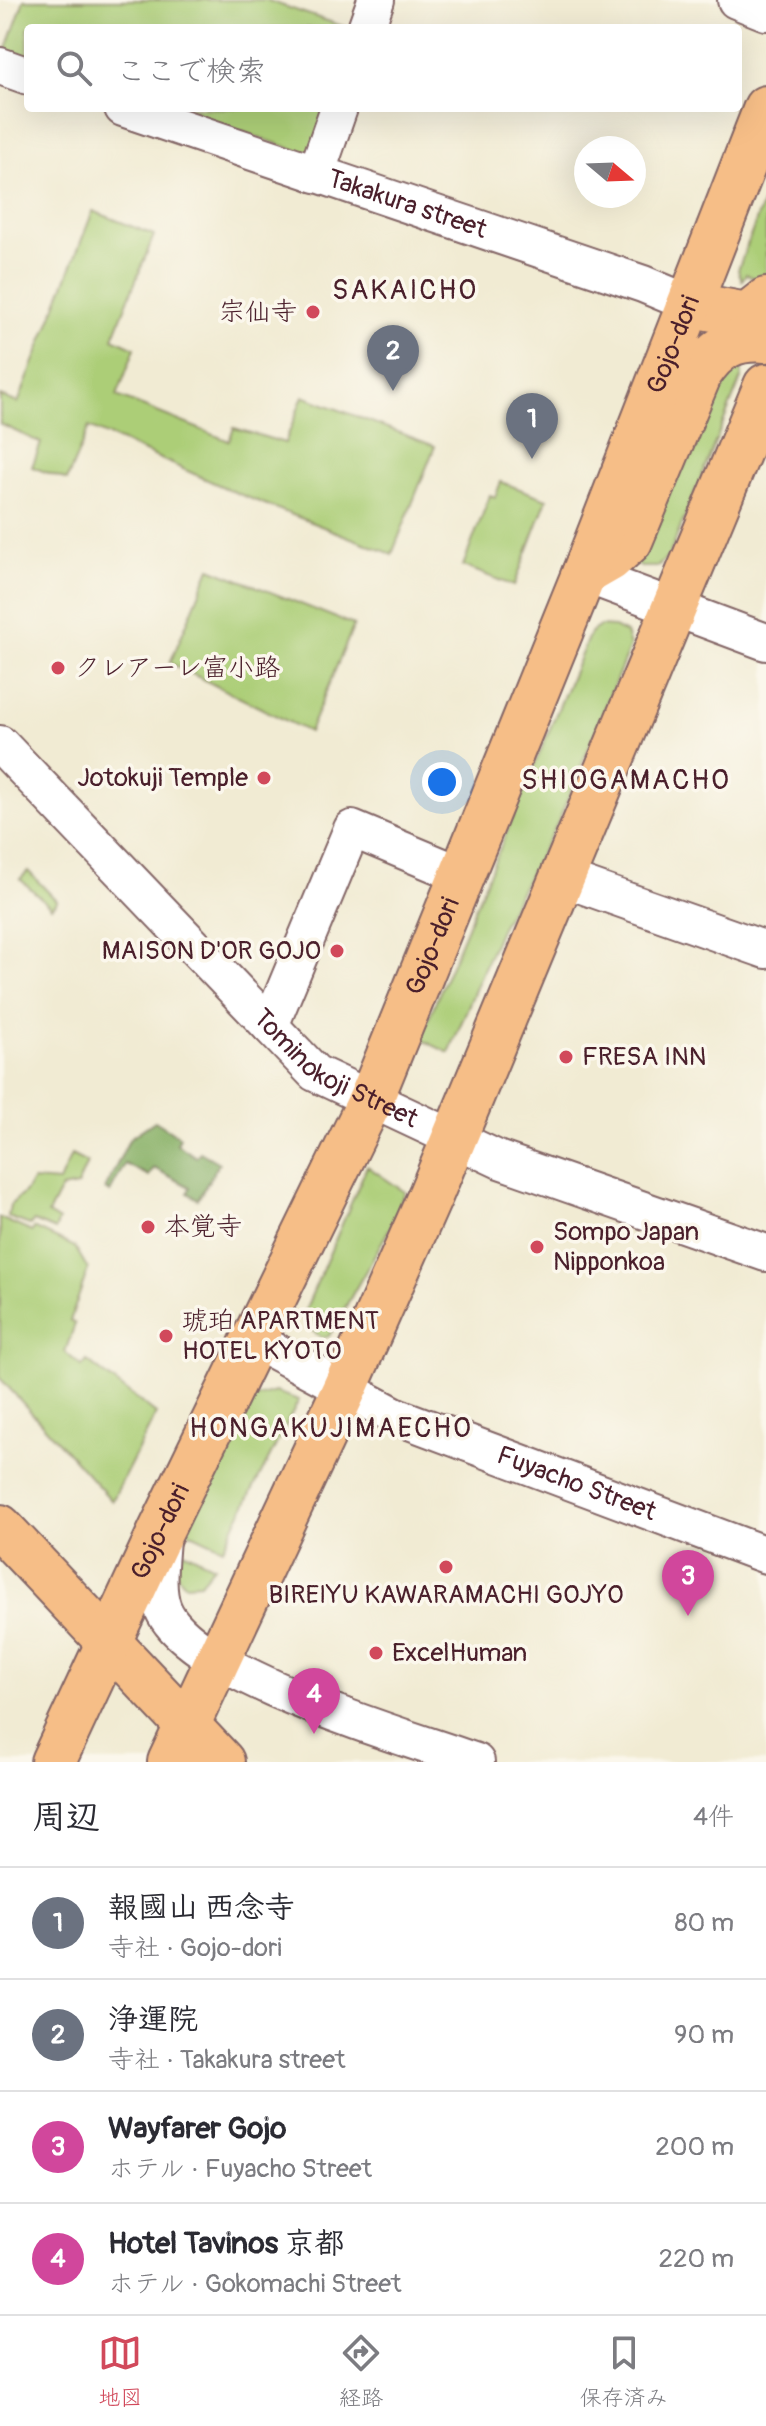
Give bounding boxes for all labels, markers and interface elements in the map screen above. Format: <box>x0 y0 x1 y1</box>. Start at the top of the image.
search box <box>24 24 742 112</box>
icon: search <box>52 46 96 90</box>
text: ここで検索 <box>116 53 266 90</box>
north arrow <box>574 136 646 208</box>
street label: Takakura street <box>323 162 491 246</box>
district label: SAKAICHO <box>332 273 478 308</box>
street label: Gojo-dori <box>640 291 707 398</box>
place label: 宗仙寺 <box>219 296 297 328</box>
marker: 宗仙寺 <box>304 303 322 321</box>
pin: 2 <box>367 325 419 391</box>
pin: 1 <box>506 393 558 459</box>
place label: クレアーレ富小路 <box>74 652 280 684</box>
marker: クレアーレ富小路 <box>49 659 67 677</box>
place label: Jotokuji Temple <box>77 762 248 794</box>
your location <box>422 762 462 802</box>
district label: SHIOGAMACHO <box>521 763 731 798</box>
marker: Jotokuji Temple <box>255 769 273 787</box>
street label: Gojo-dori <box>399 893 467 1000</box>
place label: MAISON D'OR GOJO <box>102 935 321 967</box>
marker: MAISON D'OR GOJO <box>328 942 346 960</box>
street label: Tominokoji Street <box>246 1002 424 1135</box>
place label: FRESA INN <box>582 1041 706 1073</box>
marker: FRESA INN <box>557 1048 575 1066</box>
place label: 本覚寺 <box>164 1211 242 1243</box>
place label: Sompo Japan Nipponkoa <box>553 1216 699 1278</box>
marker: 本覚寺 <box>139 1218 157 1236</box>
marker: Sompo Japan Nipponkoa <box>528 1238 546 1256</box>
place label: 琥珀 APARTMENT HOTEL KYOTO <box>182 1305 379 1367</box>
marker: 琥珀 APARTMENT HOTEL KYOTO <box>157 1327 175 1345</box>
district label: HONGAKUJIMAECHO <box>189 1411 473 1446</box>
street label: Fuyacho Street <box>492 1439 661 1528</box>
street label: Gojo-dori <box>124 1479 197 1585</box>
pin: 3 <box>662 1550 714 1616</box>
marker: BIREIYU KAWARAMACHI GOJYO <box>437 1558 455 1576</box>
place label: BIREIYU KAWARAMACHI GOJYO <box>268 1579 624 1611</box>
place label: ExcelHuman <box>392 1637 527 1669</box>
marker: ExcelHuman <box>367 1644 385 1662</box>
pin: 4 <box>288 1668 340 1734</box>
text: 周辺 <box>32 1796 100 1839</box>
text: 4件 <box>693 1801 734 1833</box>
text: 報國山 西念寺 <box>108 1889 295 1926</box>
text: 1 <box>53 1907 63 1939</box>
text: 80 m <box>674 1907 734 1939</box>
text: 寺社 · Gojo-dori <box>108 1932 282 1964</box>
text: 浄運院 <box>108 2001 198 2038</box>
text: 2 <box>51 2019 65 2051</box>
text: 90 m <box>674 2019 734 2051</box>
text: 寺社 · Takakura street <box>108 2044 345 2076</box>
text: Wayfarer Gojo <box>108 2110 286 2147</box>
text: 3 <box>51 2131 65 2163</box>
text: 200 m <box>655 2131 734 2163</box>
text: ホテル · Fuyacho Street <box>108 2153 372 2185</box>
text: Hotel Tavinos 京都 <box>108 2225 345 2262</box>
text: 4 <box>50 2243 66 2275</box>
text: 220 m <box>658 2243 734 2275</box>
text: ホテル · Gokomachi Street <box>108 2268 402 2300</box>
tab: 地図 <box>98 2331 142 2412</box>
tab: 経路 <box>339 2331 383 2412</box>
tab: 保存済み <box>580 2331 668 2412</box>

